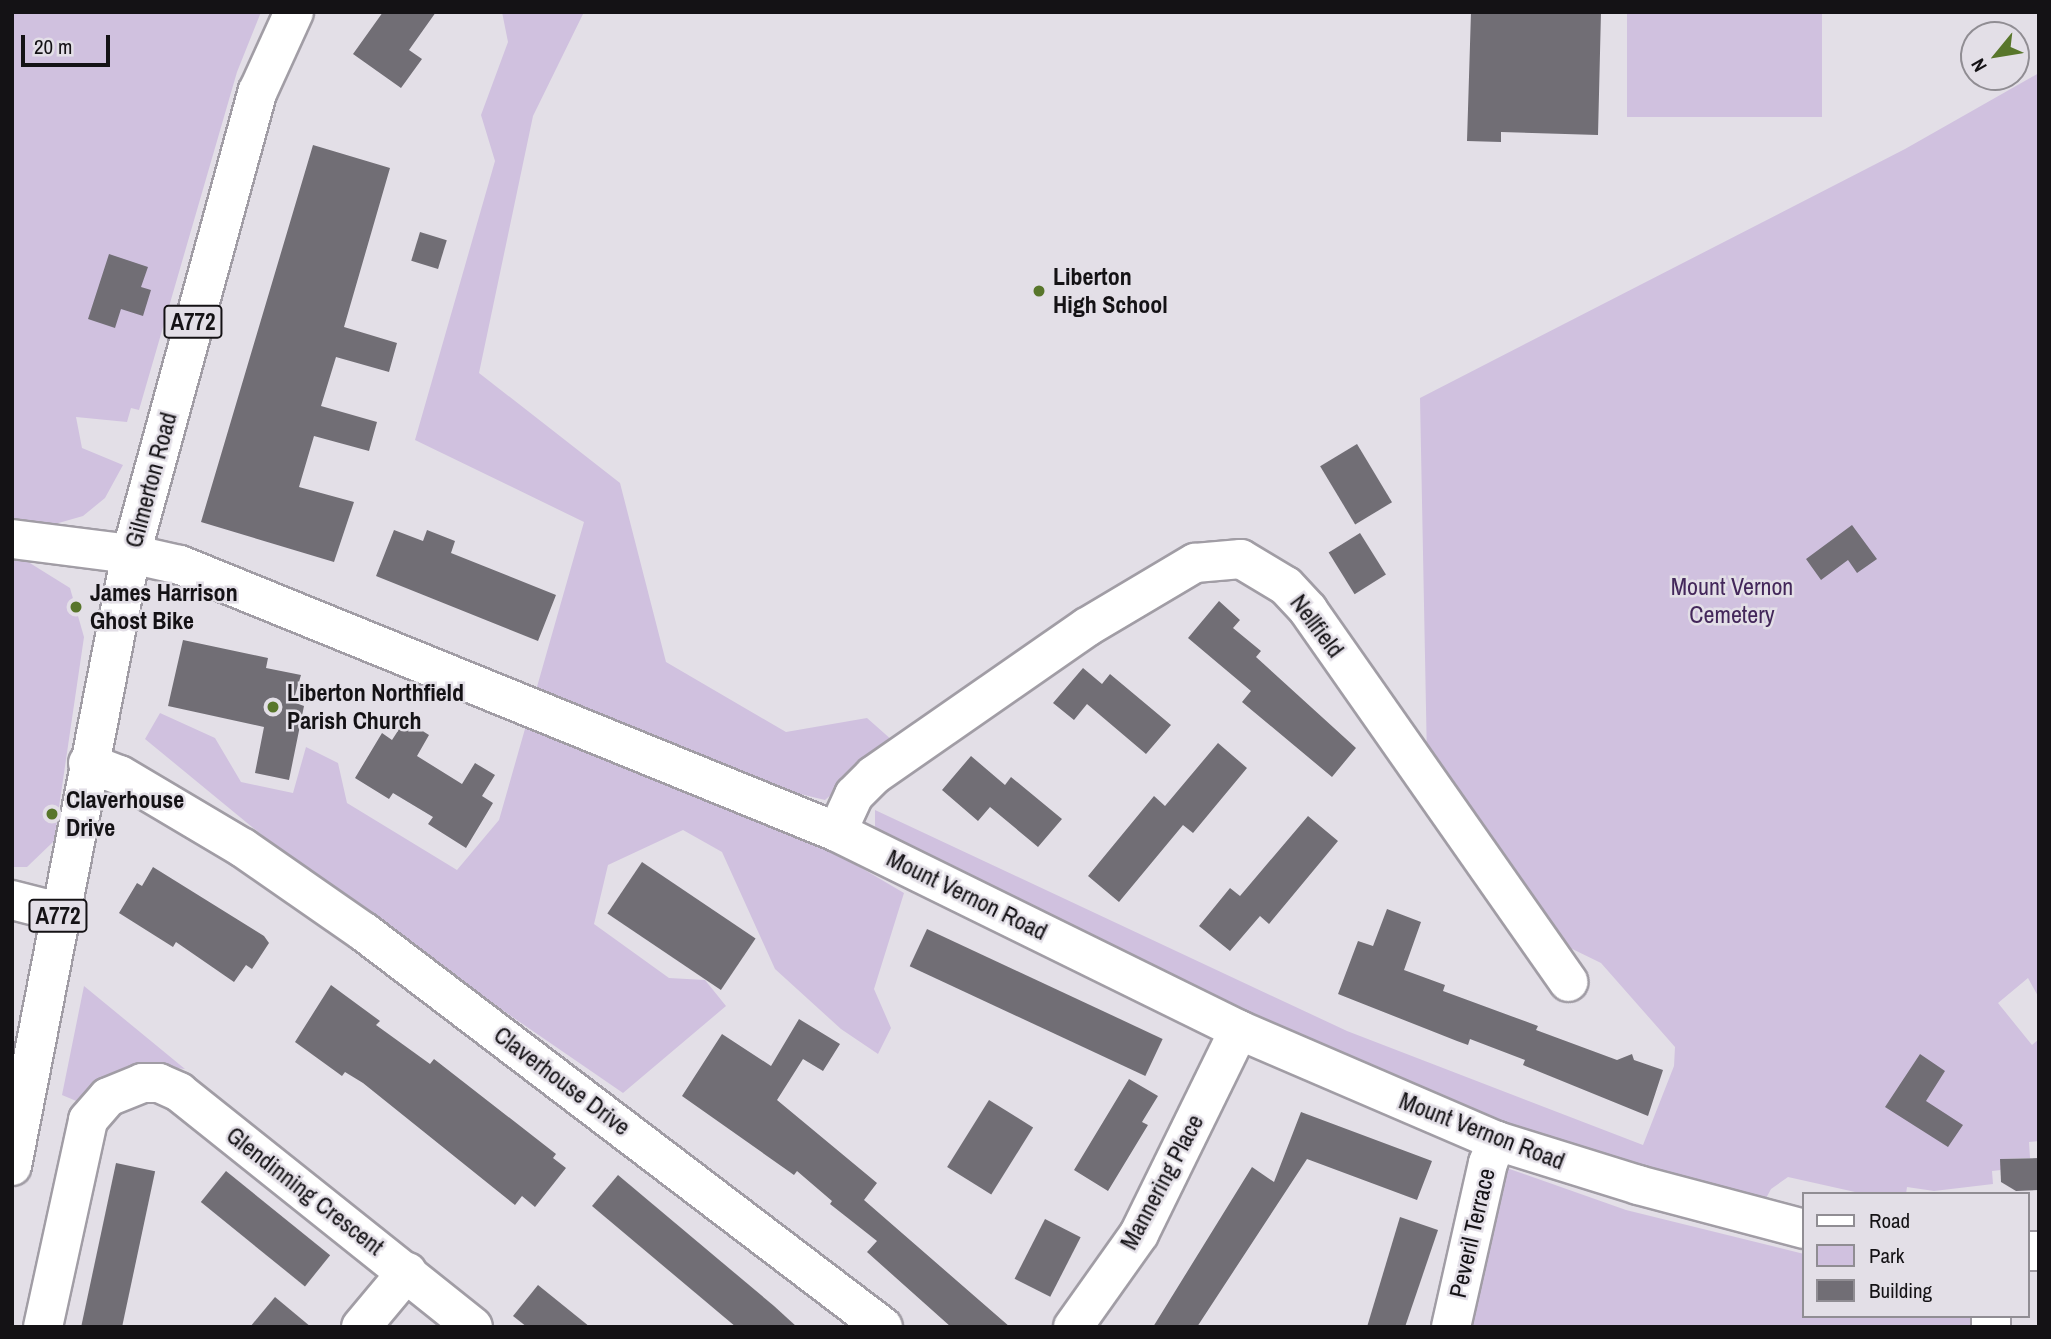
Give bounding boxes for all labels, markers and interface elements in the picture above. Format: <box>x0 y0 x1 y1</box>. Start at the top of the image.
scale bar <box>24 21 114 65</box>
north arrow <box>1960 21 2030 91</box>
text: 20 m <box>34 32 72 61</box>
text: N <box>1964 54 1993 77</box>
place label: Liberton High School <box>1053 263 1168 319</box>
marker: Liberton High School <box>1031 283 1047 299</box>
road number: A772 <box>163 302 223 342</box>
street label: Gilmerton Road <box>119 409 183 551</box>
park label: Mount Vernon Cemetery <box>1671 573 1793 629</box>
place label: James Harrison Ghost Bike <box>90 579 238 635</box>
street label: Nellfield <box>1284 589 1350 663</box>
marker: James Harrison Ghost Bike <box>68 599 84 615</box>
place label: Liberton Northfield Parish Church <box>287 679 464 735</box>
marker: Liberton Northfield Parish Church <box>265 699 281 715</box>
place label: Claverhouse Drive <box>66 786 184 842</box>
marker: Claverhouse Drive <box>44 806 60 822</box>
street label: Mount Vernon Road <box>882 844 1052 946</box>
road number: A772 <box>28 897 88 936</box>
street label: Claverhouse Drive <box>488 1020 636 1142</box>
street label: Mount Vernon Road <box>1395 1086 1569 1176</box>
street label: Mannering Place <box>1114 1110 1210 1254</box>
street label: Glendinning Crescent <box>221 1121 389 1261</box>
street label: Peveril Terrace <box>1443 1165 1501 1301</box>
legend <box>1802 1192 2030 1318</box>
text: Road <box>1869 1206 1910 1235</box>
text: Park <box>1869 1241 1904 1270</box>
text: Building <box>1869 1276 1932 1305</box>

